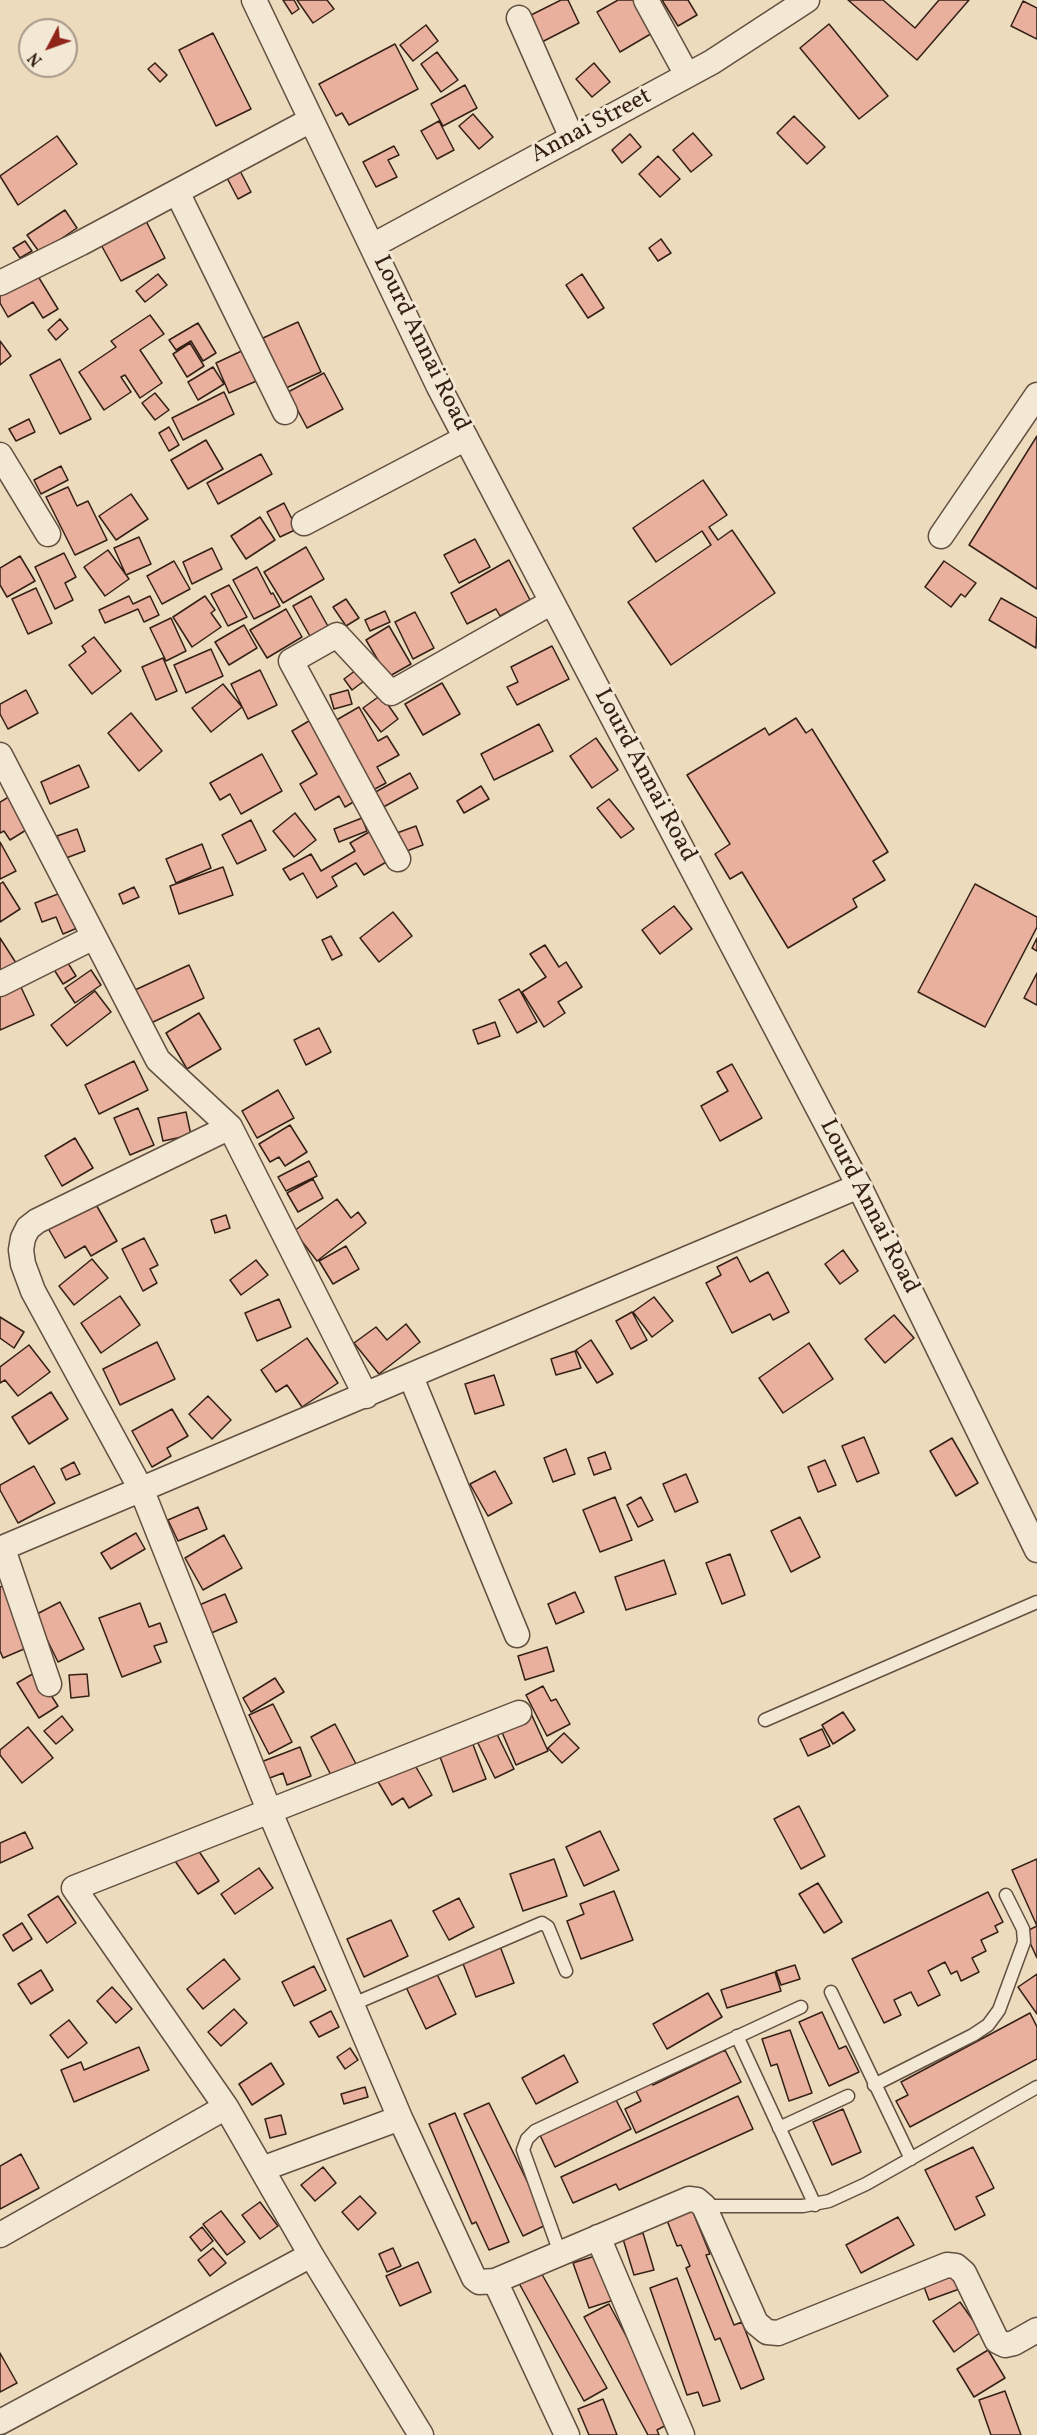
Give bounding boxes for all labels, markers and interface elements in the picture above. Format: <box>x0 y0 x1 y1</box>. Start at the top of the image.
north arrow <box>18 18 78 78</box>
text: N <box>24 47 48 70</box>
street label: Annai Street <box>527 83 657 171</box>
street label: Lourd Annai Road <box>365 251 475 437</box>
street label: Lourd Annai Road <box>586 685 702 867</box>
street label: Lourd Annai Road <box>812 1115 924 1299</box>

